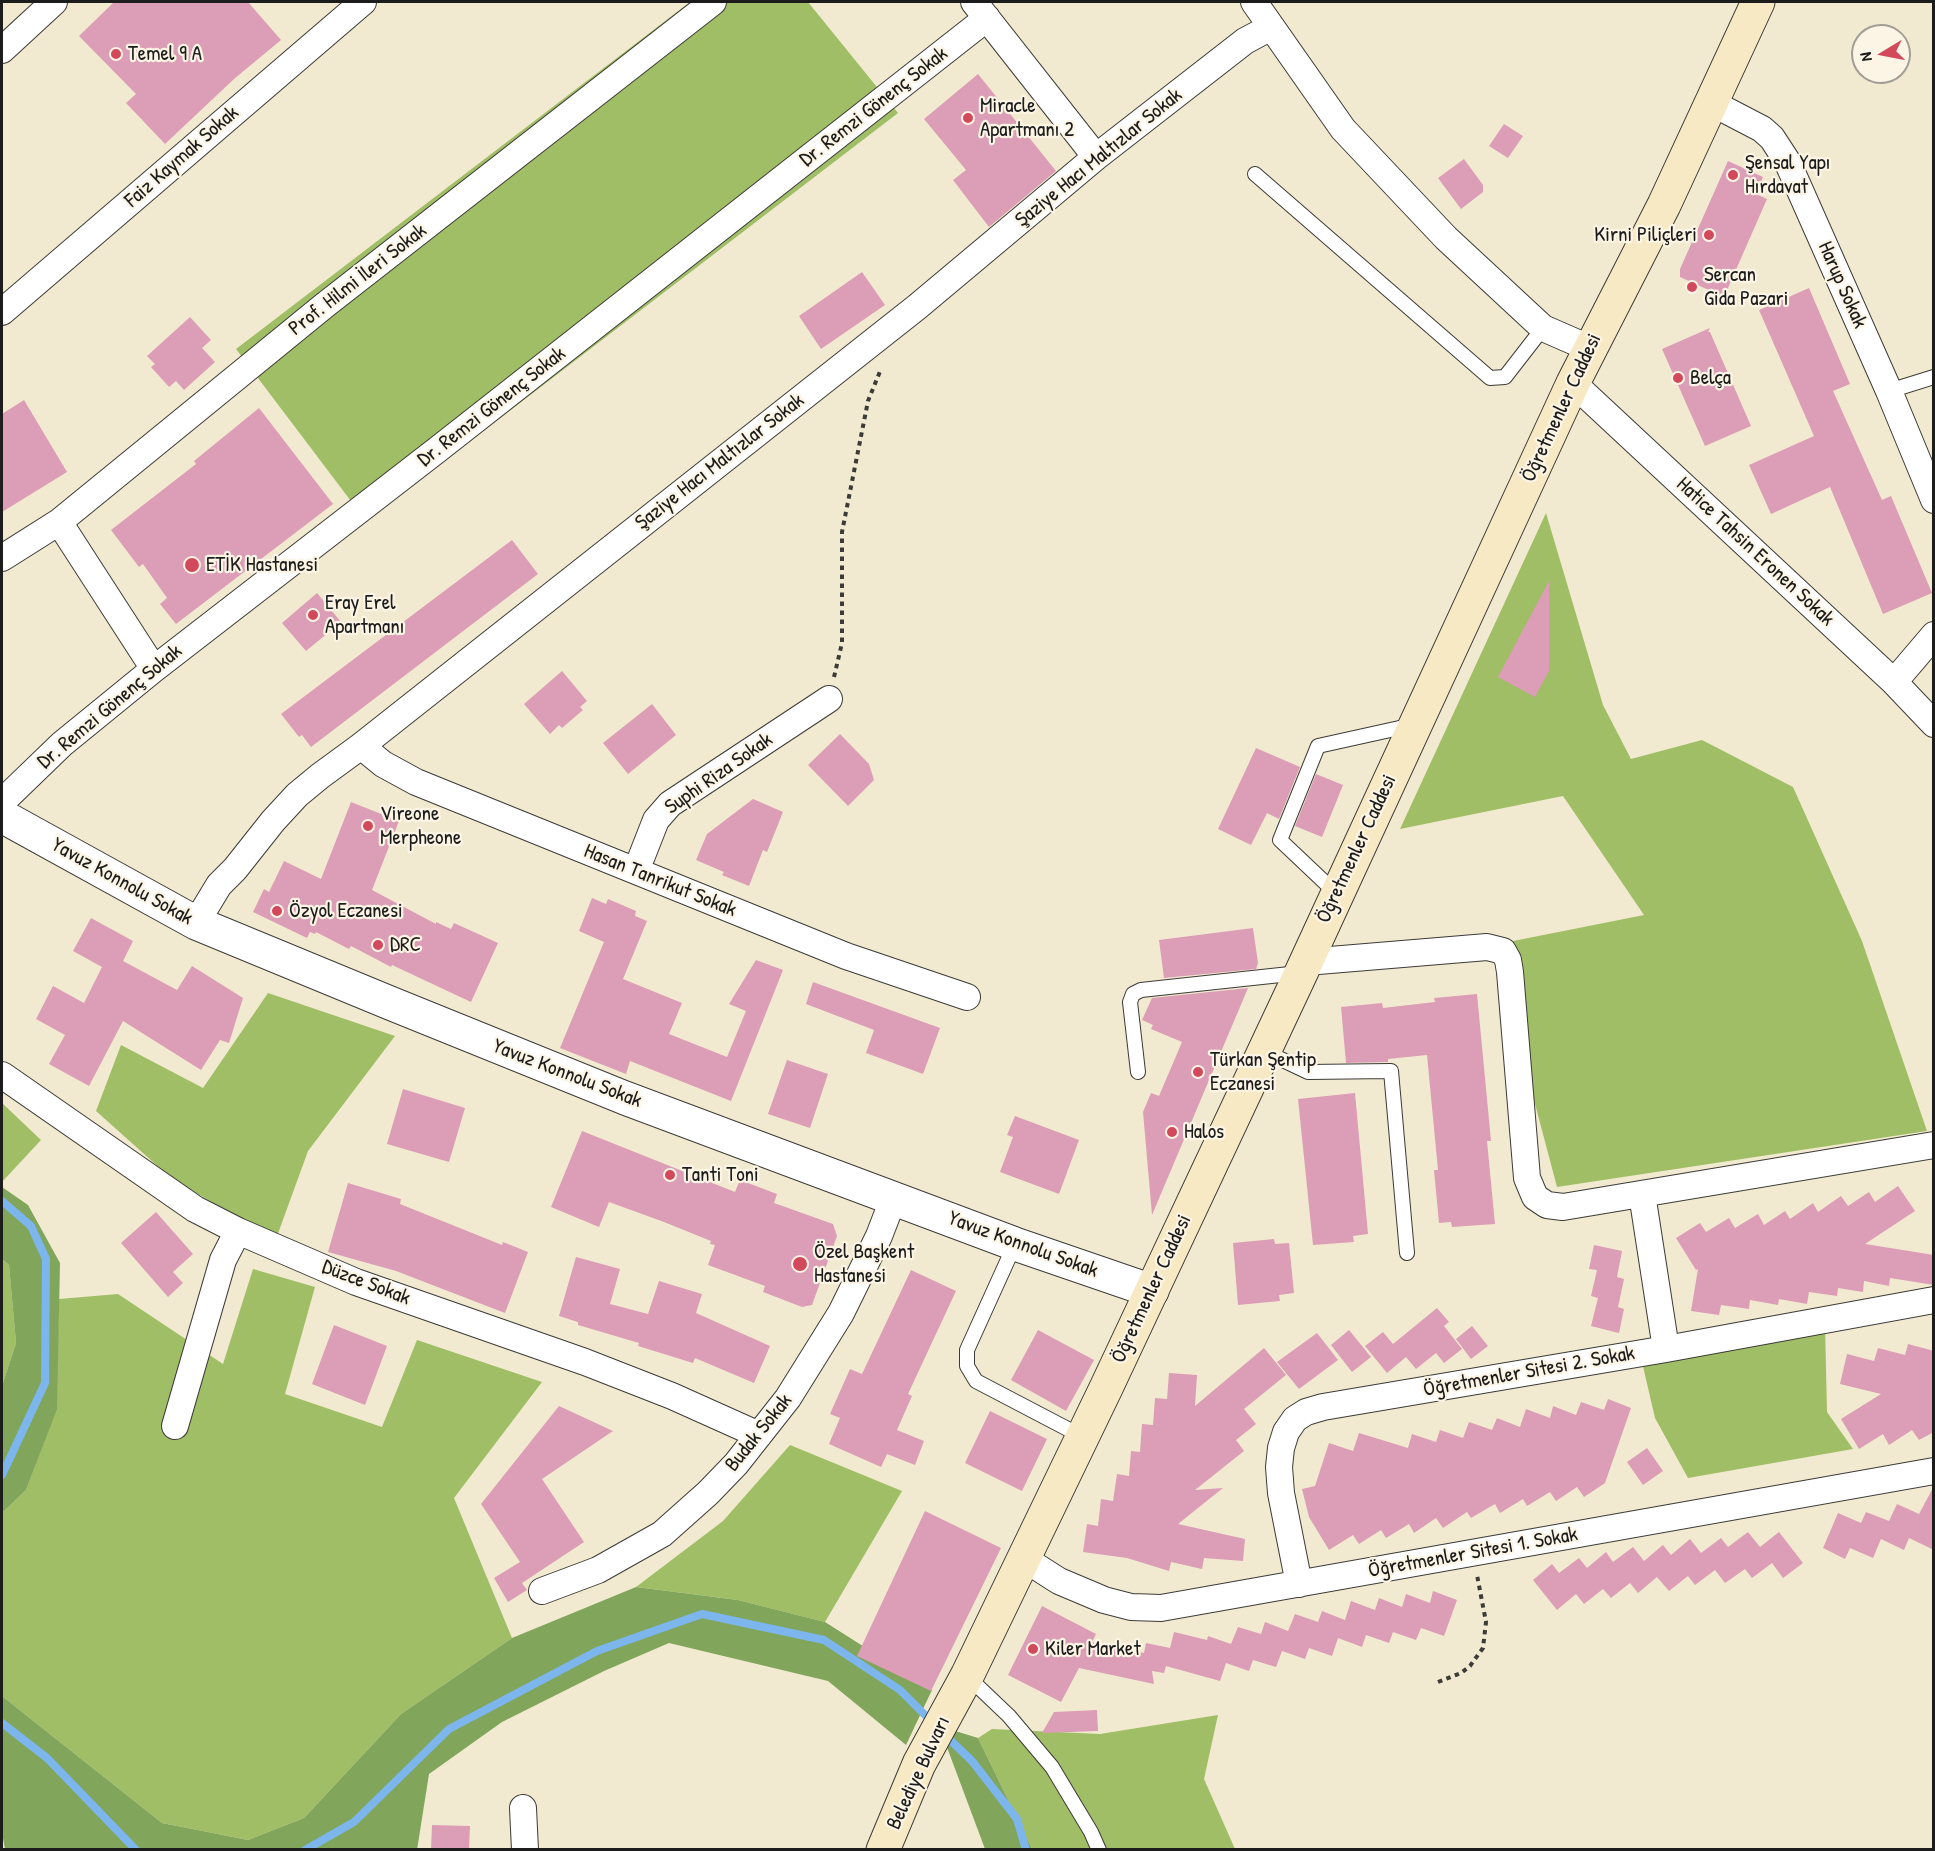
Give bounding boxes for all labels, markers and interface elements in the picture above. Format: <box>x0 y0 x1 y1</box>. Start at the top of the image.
north arrow <box>1851 24 1911 84</box>
place label: Temel 9 A <box>128 41 202 67</box>
street label: Dr. Remzi Gönenç Sokak <box>795 41 953 173</box>
marker: Temel 9 A <box>109 47 123 61</box>
text: N <box>1854 51 1877 63</box>
street label: Şaziye Hacı Maltızlar Sokak <box>1011 83 1187 233</box>
place label: Miracle Apartmanı 2 <box>980 93 1074 143</box>
street label: Faiz Kaymak Sokak <box>120 101 244 213</box>
marker: Miracle Apartmanı 2 <box>961 111 975 125</box>
place label: Şensal Yapı Hırdavat <box>1745 150 1830 200</box>
marker: Şensal Yapı Hırdavat <box>1726 168 1740 182</box>
street label: Prof. Hilmi İleri Sokak <box>284 218 432 342</box>
place label: Kirni Piliçleri <box>1594 222 1697 248</box>
marker: Kirni Piliçleri <box>1702 228 1716 242</box>
street label: Harup Sokak <box>1812 238 1872 332</box>
place label: Sercan Gida Pazari <box>1704 262 1788 312</box>
marker: Sercan Gida Pazari <box>1685 280 1699 294</box>
street label: Öğretmenler Caddesi <box>1517 330 1607 486</box>
street label: Dr. Remzi Gönenç Sokak <box>413 341 571 473</box>
place label: Belça <box>1690 365 1731 391</box>
marker: Belça <box>1671 371 1685 385</box>
street label: Şaziye Hacı Maltızlar Sokak <box>631 388 809 536</box>
street label: Hatice Tahsin Eronen Sokak <box>1671 472 1839 632</box>
place label: ETİK Hastanesi <box>206 552 318 578</box>
marker: ETİK Hastanesi <box>183 556 201 574</box>
place label: Eray Erel Apartmanı <box>325 590 404 640</box>
marker: Eray Erel Apartmanı <box>306 608 320 622</box>
street label: Dr. Remzi Gönenç Sokak <box>33 639 187 775</box>
street label: Suphi Riza Sokak <box>660 728 778 820</box>
street label: Öğretmenler Caddesi <box>1312 771 1402 927</box>
place label: Vireone Merpheone <box>380 801 461 851</box>
marker: Vireone Merpheone <box>361 819 375 833</box>
street label: Yavuz Konnolu Sokak <box>47 833 197 931</box>
street label: Hasan Tanrikut Sokak <box>580 839 740 923</box>
place label: Özyol Eczanesi <box>289 898 403 924</box>
marker: Özyol Eczanesi <box>270 904 284 918</box>
place label: DRC <box>390 932 421 958</box>
marker: DRC <box>371 938 385 952</box>
street label: Yavuz Konnolu Sokak <box>489 1034 645 1114</box>
place label: Türkan Şentip Eczanesi <box>1210 1047 1316 1097</box>
marker: Türkan Şentip Eczanesi <box>1191 1065 1205 1079</box>
place label: Halos <box>1184 1119 1224 1145</box>
marker: Halos <box>1165 1125 1179 1139</box>
place label: Tanti Toni <box>682 1162 759 1188</box>
marker: Tanti Toni <box>663 1168 677 1182</box>
street label: Yavuz Konnolu Sokak <box>945 1206 1101 1284</box>
street label: Öğretmenler Caddesi <box>1107 1211 1197 1367</box>
place label: Özel Başkent Hastanesi <box>814 1239 914 1289</box>
street label: Düzce Sokak <box>318 1255 414 1311</box>
marker: Özel Başkent Hastanesi <box>791 1255 809 1273</box>
street label: Öğretmenler Sitesi 2. Sokak <box>1421 1341 1637 1403</box>
street label: Budak Sokak <box>720 1389 798 1477</box>
street label: Öğretmenler Sitesi 1. Sokak <box>1366 1522 1580 1584</box>
place label: Kiler Market <box>1045 1636 1141 1662</box>
marker: Kiler Market <box>1026 1642 1040 1656</box>
street label: Belediye Bulvarı <box>882 1712 956 1834</box>

